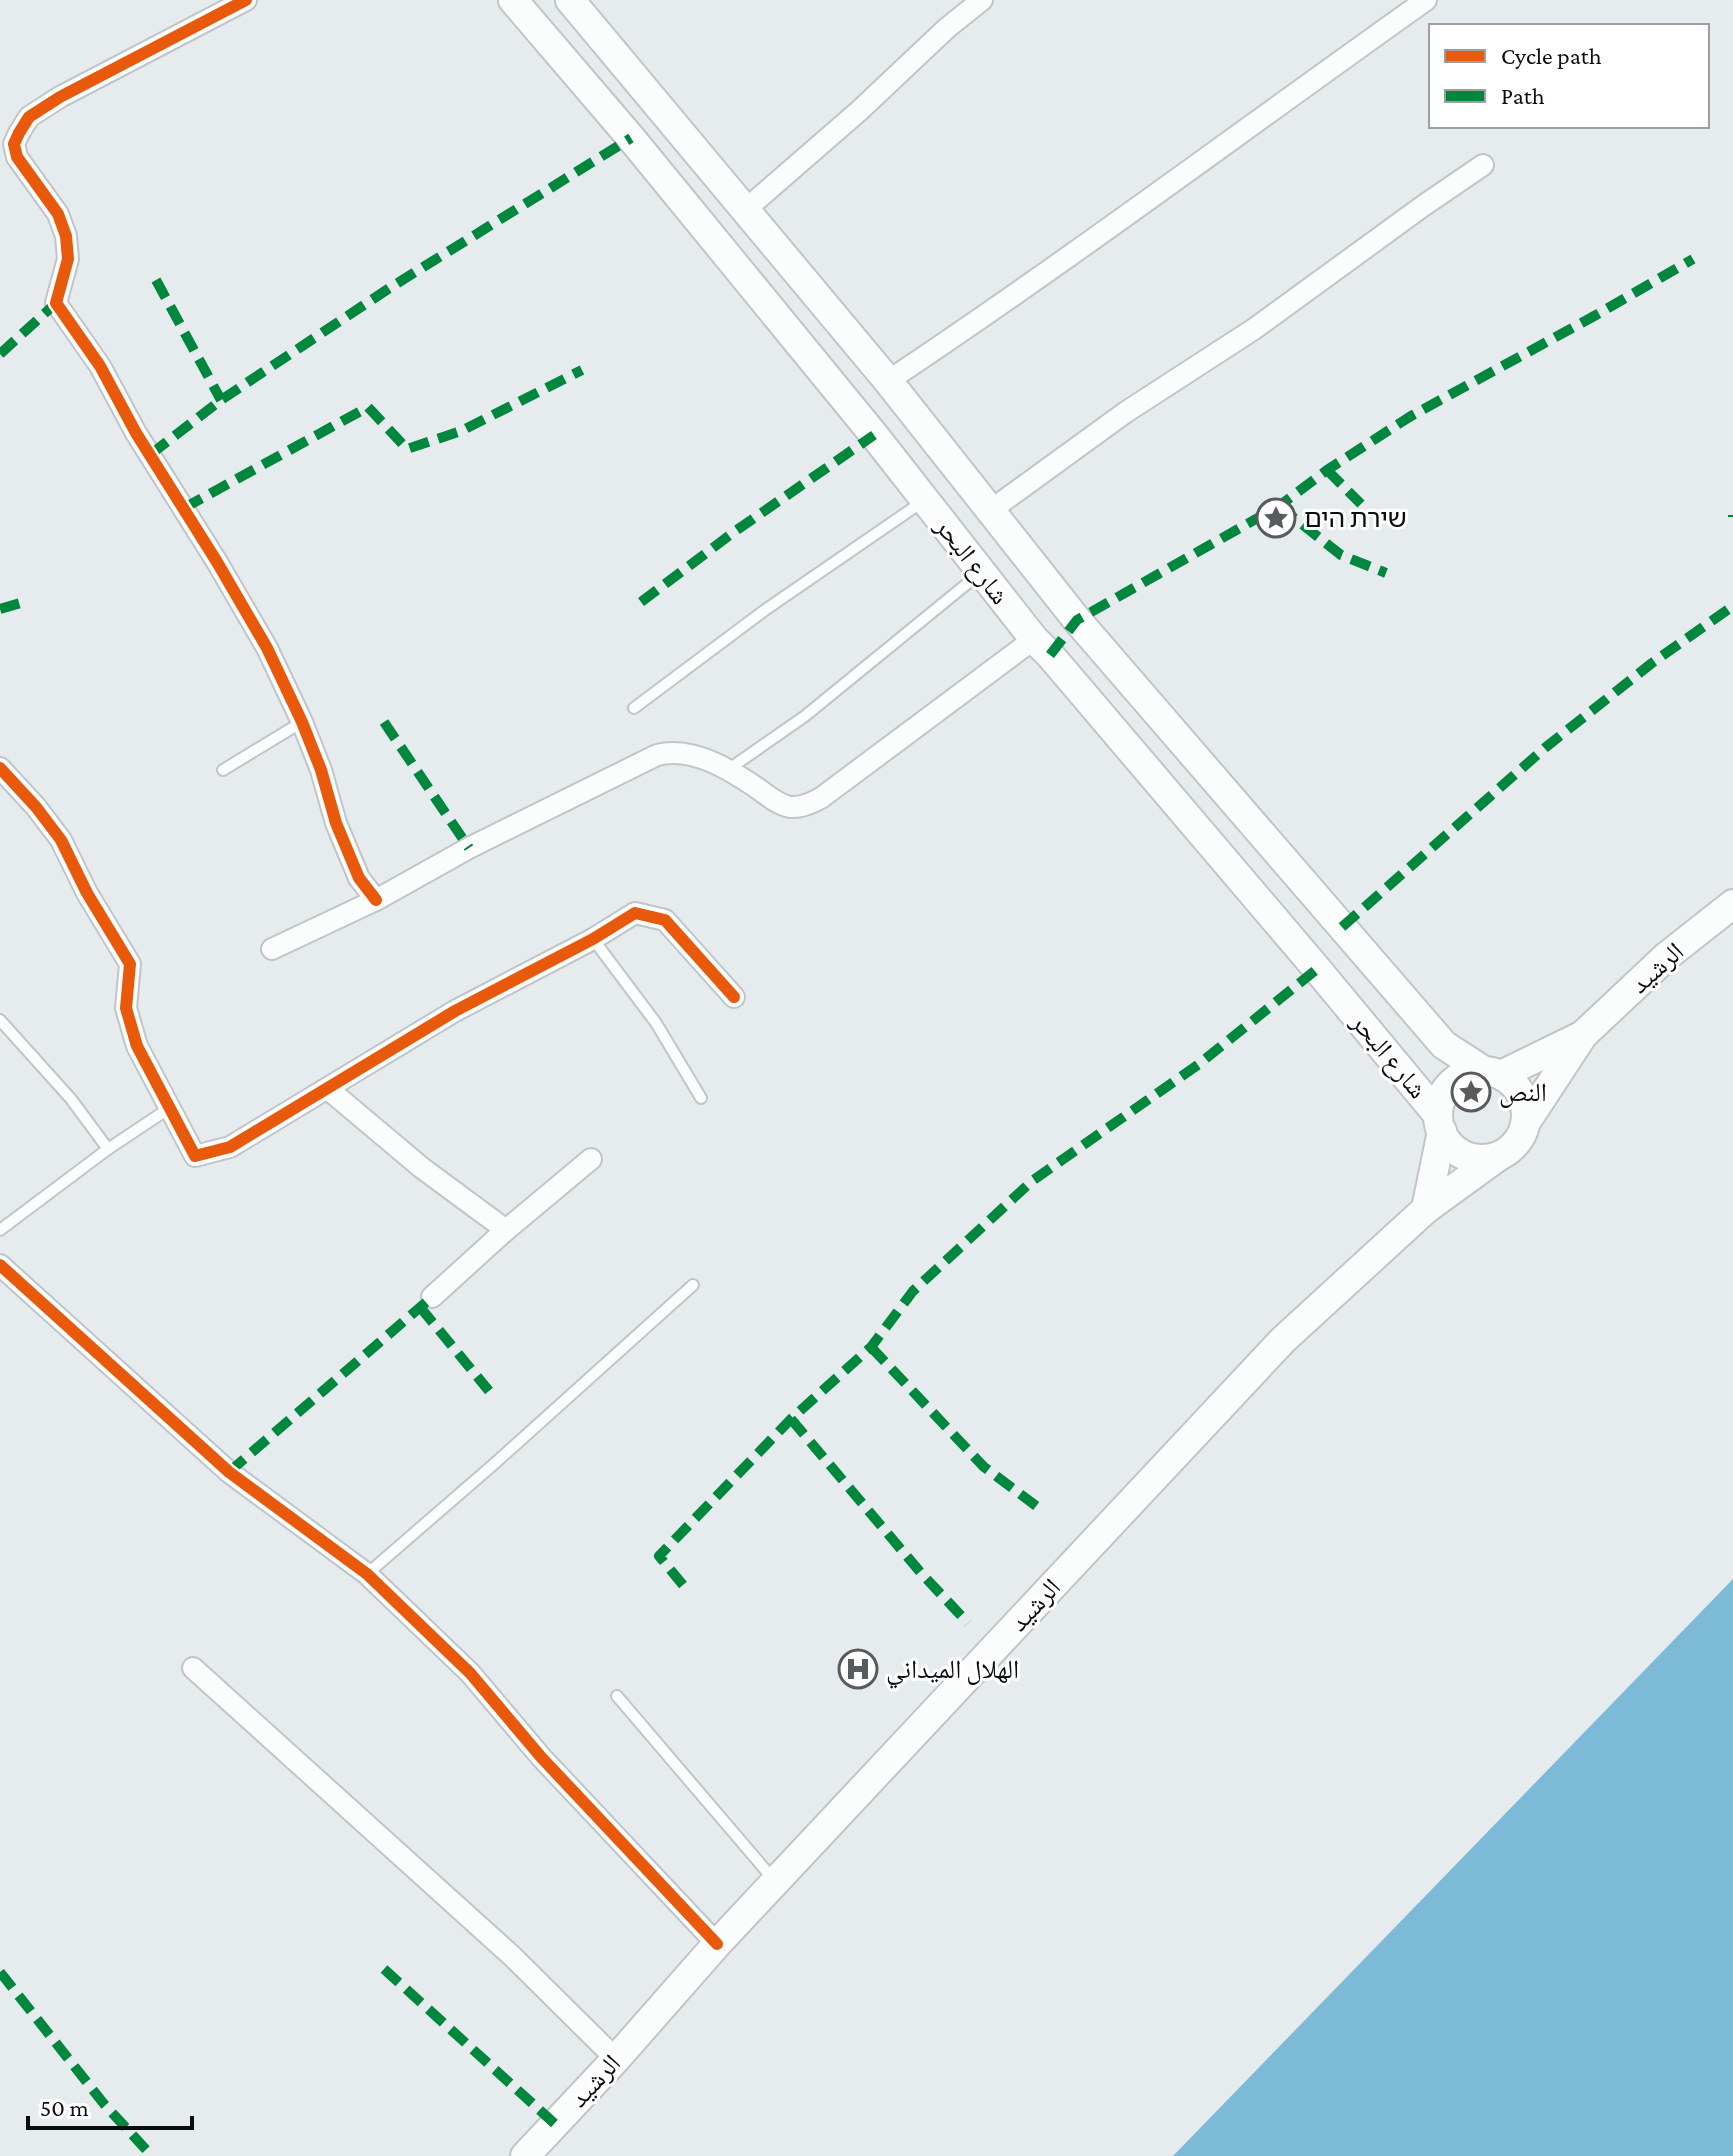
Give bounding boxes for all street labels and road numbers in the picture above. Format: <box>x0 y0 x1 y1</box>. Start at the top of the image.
street label: شارع البحر <box>928 511 1015 611</box>
street label: الرشيد <box>1625 937 1689 999</box>
street label: شارع البحر <box>1344 1007 1433 1105</box>
street label: الرشيد <box>1004 1573 1066 1637</box>
street label: الرشيد <box>564 2049 626 2113</box>

